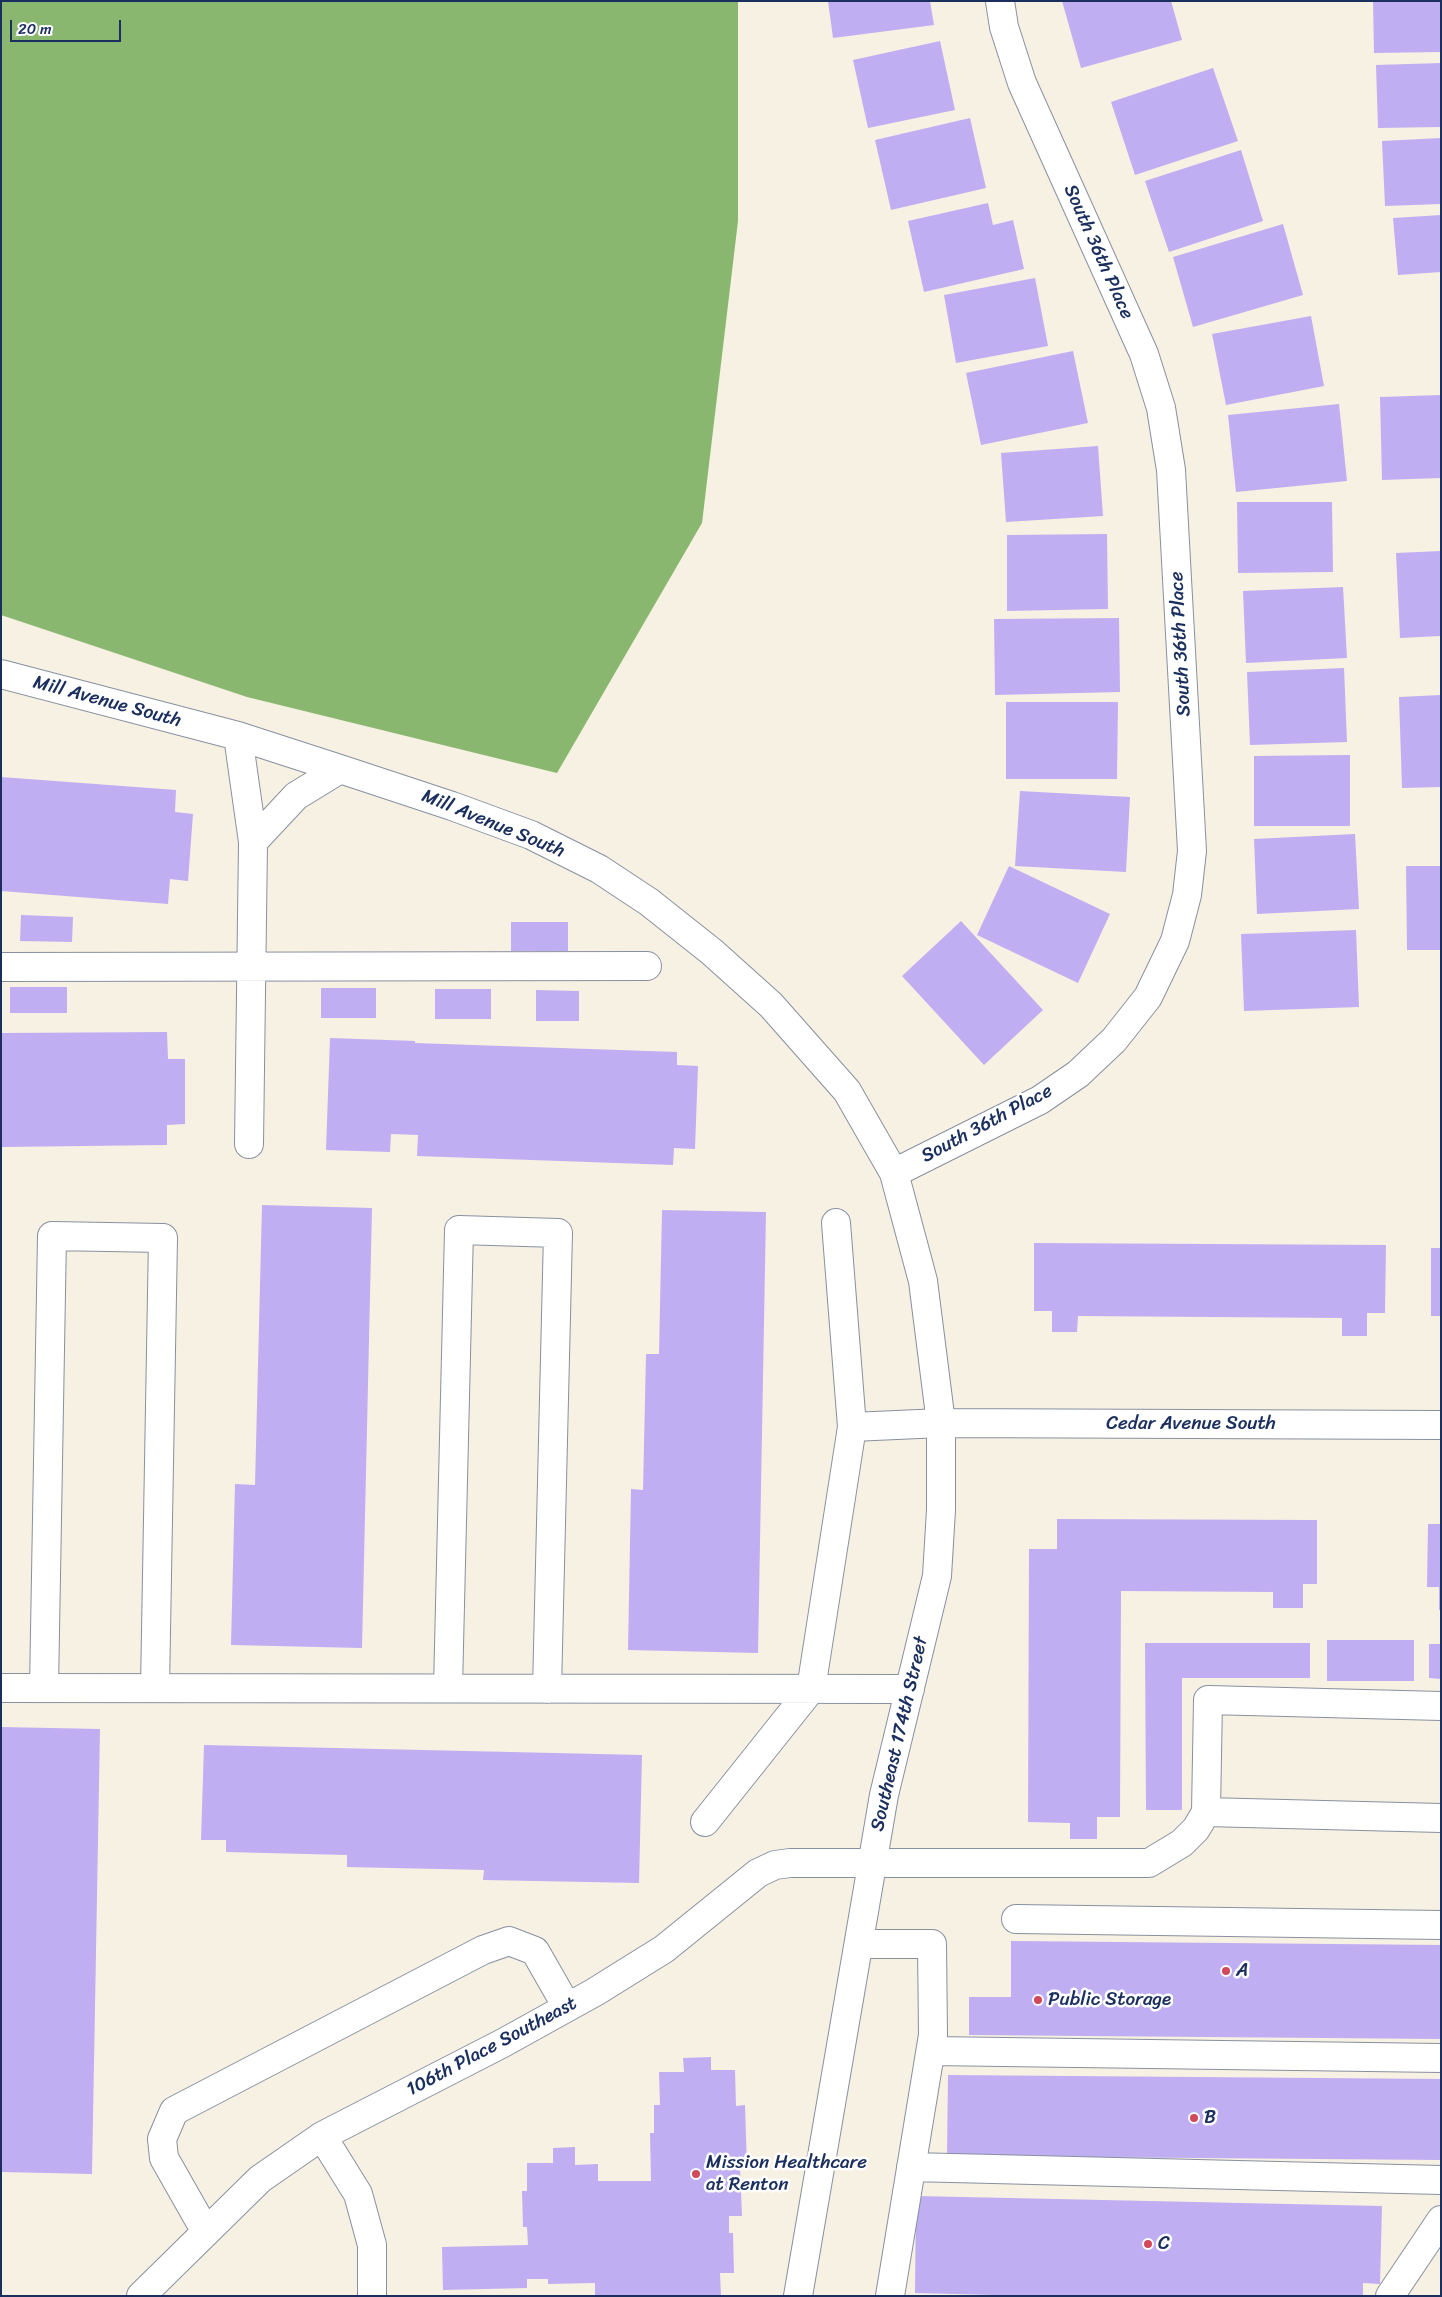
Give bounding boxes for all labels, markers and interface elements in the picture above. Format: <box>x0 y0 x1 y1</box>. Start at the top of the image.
scale bar <box>12 10 124 42</box>
text: 20 m <box>18 16 52 42</box>
street label: South 36th Place <box>1058 181 1138 323</box>
street label: South 36th Place <box>1166 571 1196 717</box>
street label: Mill Avenue South <box>31 671 183 733</box>
street label: Mill Avenue South <box>418 785 568 863</box>
street label: South 36th Place <box>918 1080 1056 1168</box>
street label: Cedar Avenue South <box>1106 1413 1276 1435</box>
street label: Southeast 174th Street <box>867 1634 933 1834</box>
place label: A <box>1236 1960 1248 1982</box>
marker: A <box>1220 1965 1232 1977</box>
place label: Public Storage <box>1048 1989 1171 2011</box>
street label: 106th Place Southeast <box>403 1992 581 2102</box>
marker: Public Storage <box>1032 1994 1044 2006</box>
place label: B <box>1204 2107 1216 2129</box>
marker: B <box>1188 2112 1200 2124</box>
place label: Mission Healthcare at Renton <box>706 2152 867 2196</box>
marker: Mission Healthcare at Renton <box>690 2168 702 2180</box>
place label: C <box>1158 2233 1170 2255</box>
marker: C <box>1142 2238 1154 2250</box>

